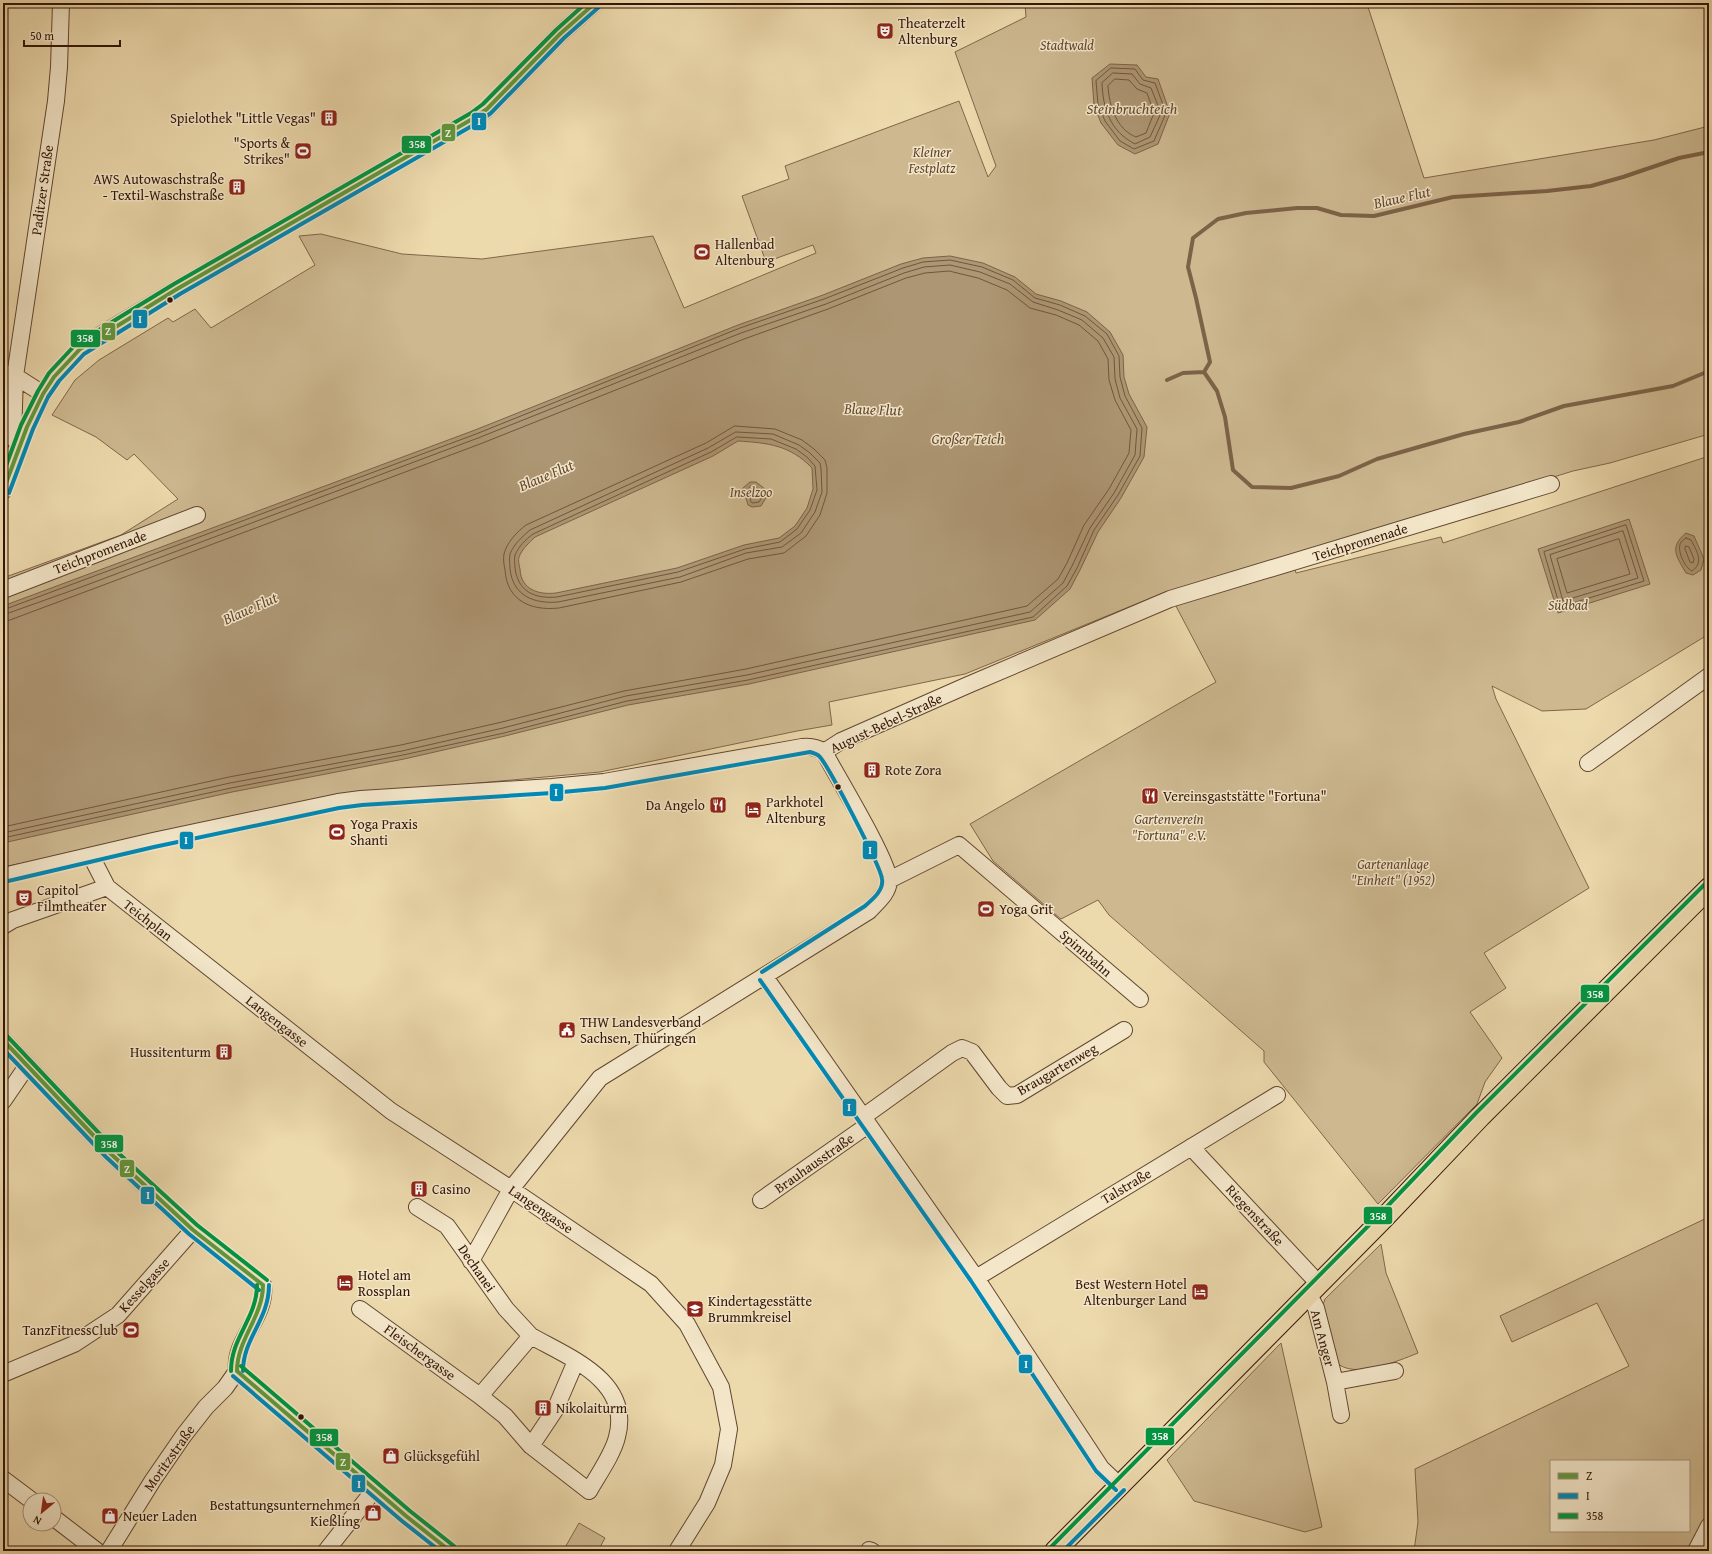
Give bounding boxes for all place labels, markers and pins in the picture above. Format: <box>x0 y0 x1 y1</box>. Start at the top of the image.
place label: Theaterzelt Altenburg <box>898 13 966 49</box>
theatre icon: Theaterzelt Altenburg <box>875 21 895 41</box>
place label: Spielothek "Little Vegas" <box>170 108 316 128</box>
building icon: Spielothek "Little Vegas" <box>319 108 339 128</box>
place label: "Sports & Strikes" <box>234 133 291 169</box>
sports icon: "Sports & Strikes" <box>293 141 313 161</box>
place label: AWS Autowaschstraße - Textil-Waschstraße <box>93 169 224 205</box>
building icon: AWS Autowaschstraße - Textil-Waschstraße <box>227 177 247 197</box>
place label: Hallenbad Altenburg <box>715 234 775 270</box>
sports icon: Hallenbad Altenburg <box>692 242 712 262</box>
unlabelled marker <box>165 295 175 305</box>
building icon: Rote Zora <box>862 760 882 780</box>
place label: Rote Zora <box>885 760 942 780</box>
unlabelled marker <box>833 782 843 792</box>
restaurant icon: Vereinsgaststätte "Fortuna" <box>1140 786 1160 806</box>
place label: Vereinsgaststätte "Fortuna" <box>1163 786 1327 806</box>
place label: Parkhotel Altenburg <box>766 792 825 828</box>
place label: Da Angelo <box>646 795 705 815</box>
restaurant icon: Da Angelo <box>708 795 728 815</box>
hotel icon: Parkhotel Altenburg <box>743 800 763 820</box>
place label: Yoga Praxis Shanti <box>350 814 418 850</box>
sports icon: Yoga Praxis Shanti <box>327 822 347 842</box>
place label: Capitol Filmtheater <box>37 880 107 916</box>
theatre icon: Capitol Filmtheater <box>14 888 34 908</box>
sports icon: Yoga Grit <box>976 899 996 919</box>
place label: Yoga Grit <box>999 899 1053 919</box>
place label: THW Landesverband Sachsen, Thüringen <box>580 1012 702 1048</box>
public building icon: THW Landesverband Sachsen, Thüringen <box>557 1020 577 1040</box>
place label: Hussitenturm <box>130 1042 212 1062</box>
building icon: Hussitenturm <box>214 1042 234 1062</box>
building icon: Casino <box>409 1179 429 1199</box>
place label: Casino <box>432 1179 471 1199</box>
place label: Hotel am Rossplan <box>358 1265 412 1301</box>
hotel icon: Hotel am Rossplan <box>335 1273 355 1293</box>
place label: Best Western Hotel Altenburger Land <box>1075 1274 1188 1310</box>
hotel icon: Best Western Hotel Altenburger Land <box>1190 1282 1210 1302</box>
place label: Kindertagesstätte Brummkreisel <box>708 1291 813 1327</box>
school or university icon: Kindertagesstätte Brummkreisel <box>685 1299 705 1319</box>
place label: TanzFitnessClub <box>22 1320 118 1340</box>
sports icon: TanzFitnessClub <box>121 1320 141 1340</box>
building icon: Nikolaiturm <box>533 1398 553 1418</box>
place label: Nikolaiturm <box>556 1398 628 1418</box>
unlabelled marker <box>296 1412 306 1422</box>
shop icon: Glücksgefühl <box>381 1446 401 1466</box>
place label: Glücksgefühl <box>404 1446 480 1466</box>
place label: Bestattungsunternehmen Kießling <box>210 1495 360 1531</box>
shop icon: Bestattungsunternehmen Kießling <box>363 1503 383 1523</box>
shop icon: Neuer Laden <box>100 1506 120 1526</box>
place label: Neuer Laden <box>123 1506 197 1526</box>

